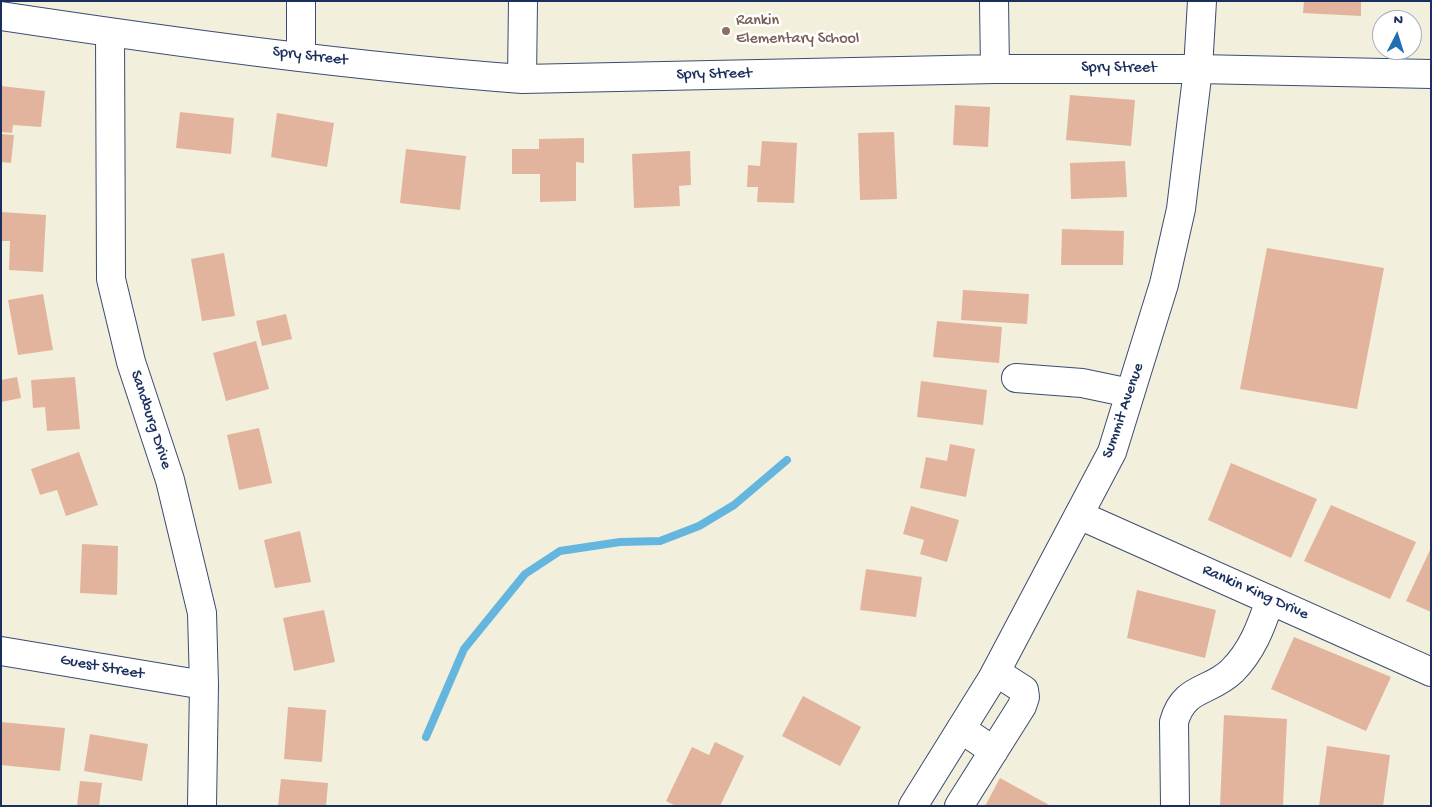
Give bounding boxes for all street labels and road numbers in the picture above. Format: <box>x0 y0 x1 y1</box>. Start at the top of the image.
street label: Spry Street <box>271 43 349 71</box>
street label: Spry Street <box>1081 59 1157 79</box>
street label: Spry Street <box>676 65 752 85</box>
street label: Summit Avenue <box>1099 361 1149 461</box>
street label: Sandburg Drive <box>125 368 175 472</box>
street label: Rankin King Drive <box>1199 561 1311 625</box>
street label: Guest Street <box>59 651 145 685</box>

